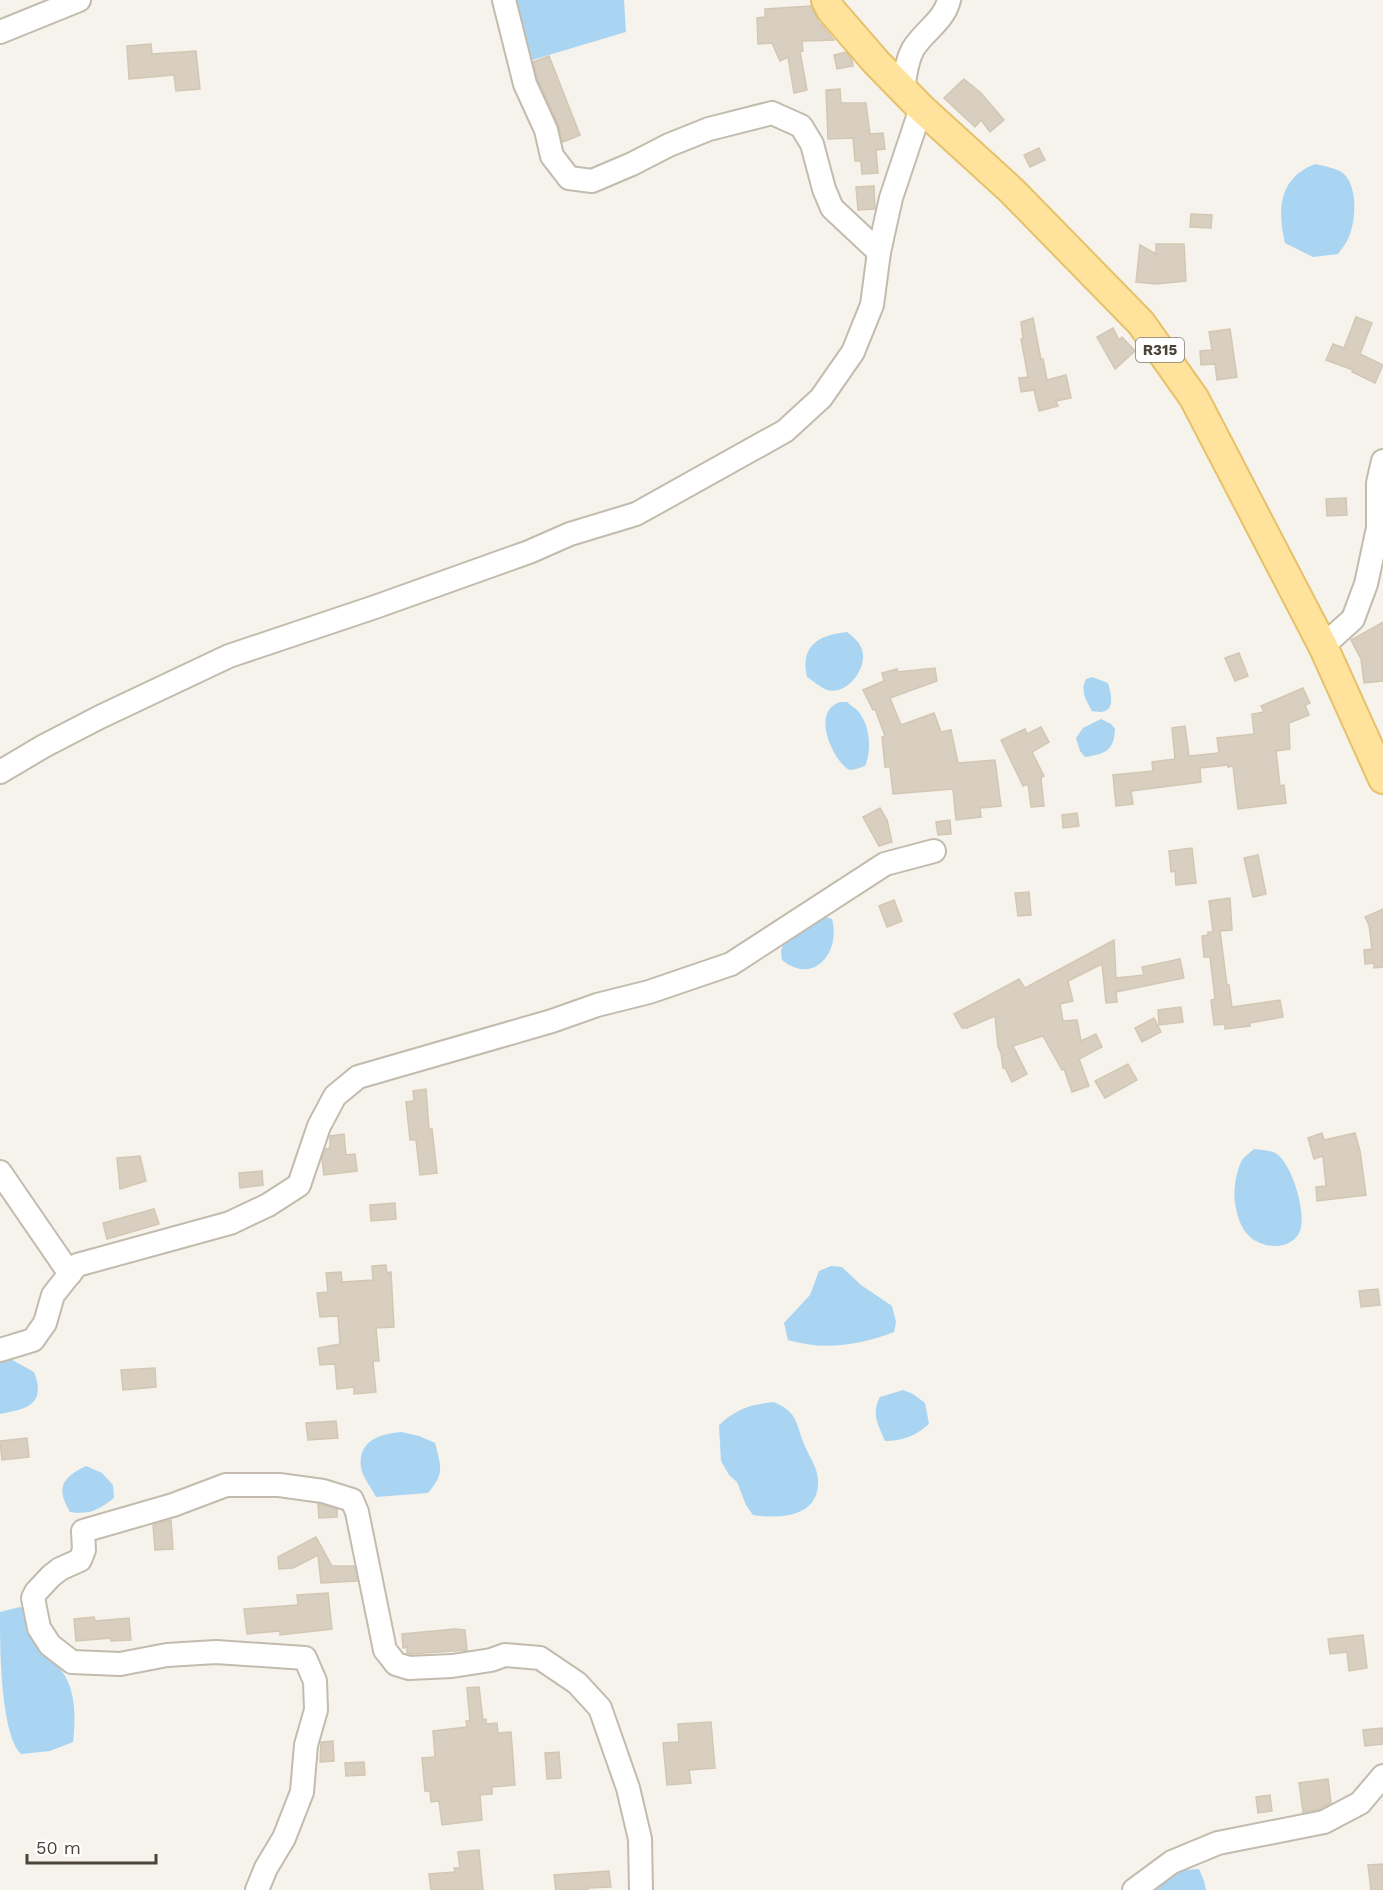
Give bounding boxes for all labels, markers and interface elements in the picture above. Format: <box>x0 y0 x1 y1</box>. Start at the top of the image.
road number: R315 <box>1136 338 1184 362</box>
scale bar <box>27 1827 156 1865</box>
text: 50 m <box>36 1837 81 1858</box>

